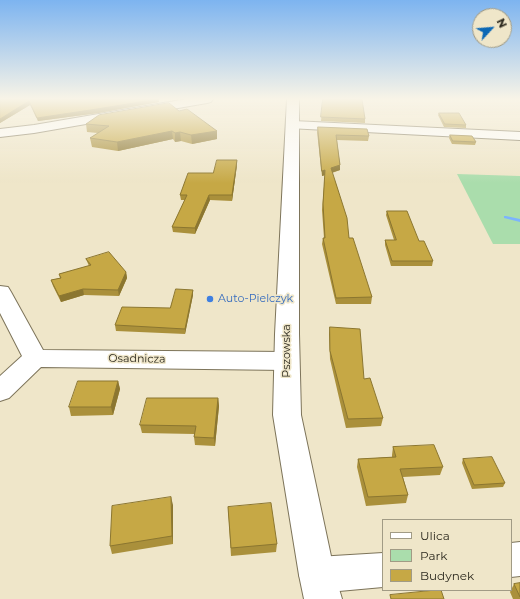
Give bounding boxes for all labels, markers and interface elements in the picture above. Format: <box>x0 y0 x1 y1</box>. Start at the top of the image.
north arrow <box>472 8 512 48</box>
text: N <box>494 16 510 30</box>
place label: Auto-Pielczyk <box>218 292 293 306</box>
marker: Auto-Pielczyk <box>205 294 215 304</box>
street label: Pszowska <box>280 324 294 378</box>
street label: Osadnicza <box>108 352 166 366</box>
legend <box>382 519 512 591</box>
text: Ulica <box>420 528 450 543</box>
text: Park <box>420 548 447 563</box>
text: Budynek <box>420 568 474 583</box>

